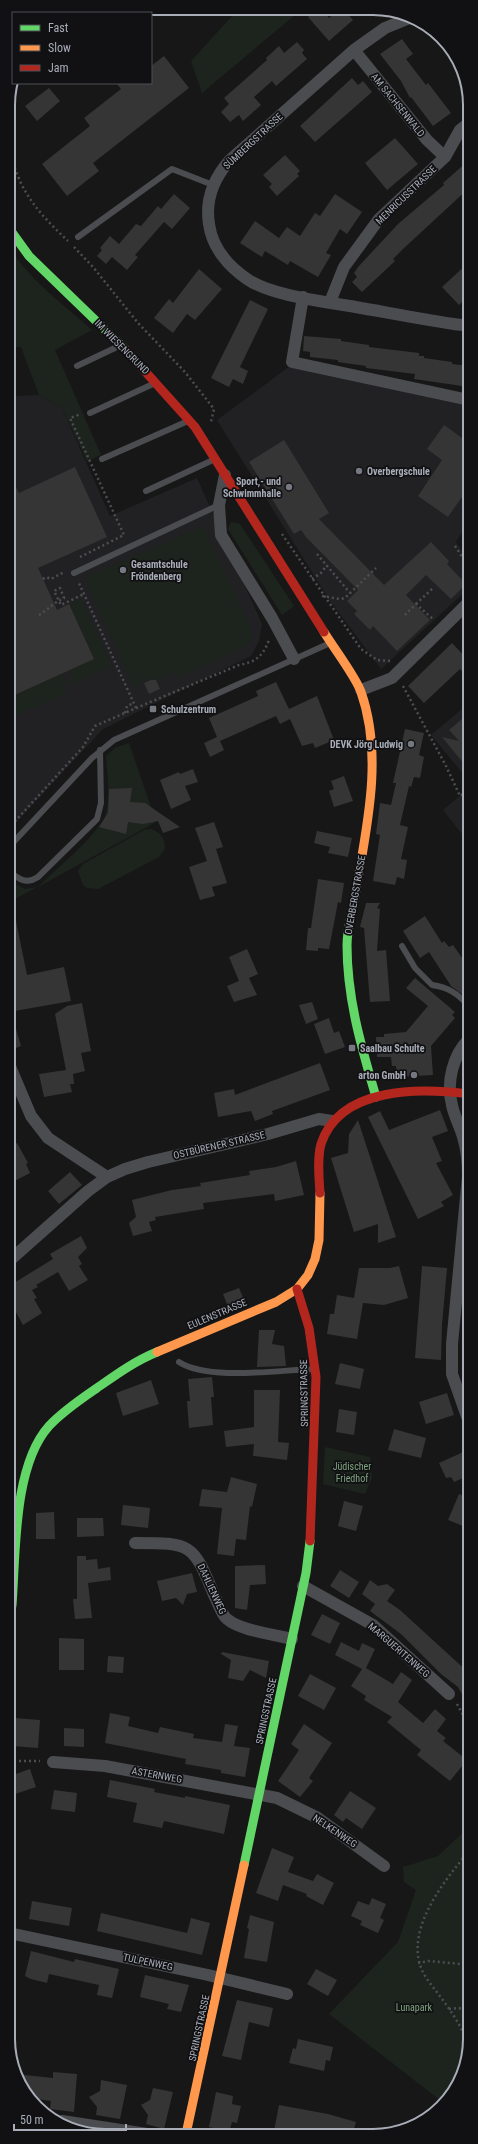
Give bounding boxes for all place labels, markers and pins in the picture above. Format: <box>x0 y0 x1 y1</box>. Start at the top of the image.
marker: Overbergschule <box>354 466 364 476</box>
place label: Overbergschule <box>367 466 430 477</box>
place label: Sport,- und Schwimmhalle <box>223 476 281 499</box>
marker: Sport,- und Schwimmhalle <box>284 482 294 492</box>
place label: Gesamtschule Fröndenberg <box>131 559 188 582</box>
marker: Gesamtschule Fröndenberg <box>118 565 128 575</box>
marker: Schulzentrum <box>148 704 158 714</box>
place label: Schulzentrum <box>161 704 216 715</box>
place label: DEVK Jörg Ludwig <box>330 739 403 750</box>
marker: DEVK Jörg Ludwig <box>406 739 416 749</box>
marker: Saalbau Schulte <box>347 1043 357 1053</box>
place label: Saalbau Schulte <box>360 1043 425 1054</box>
place label: arton GmbH <box>358 1070 406 1081</box>
marker: arton GmbH <box>409 1070 419 1080</box>

